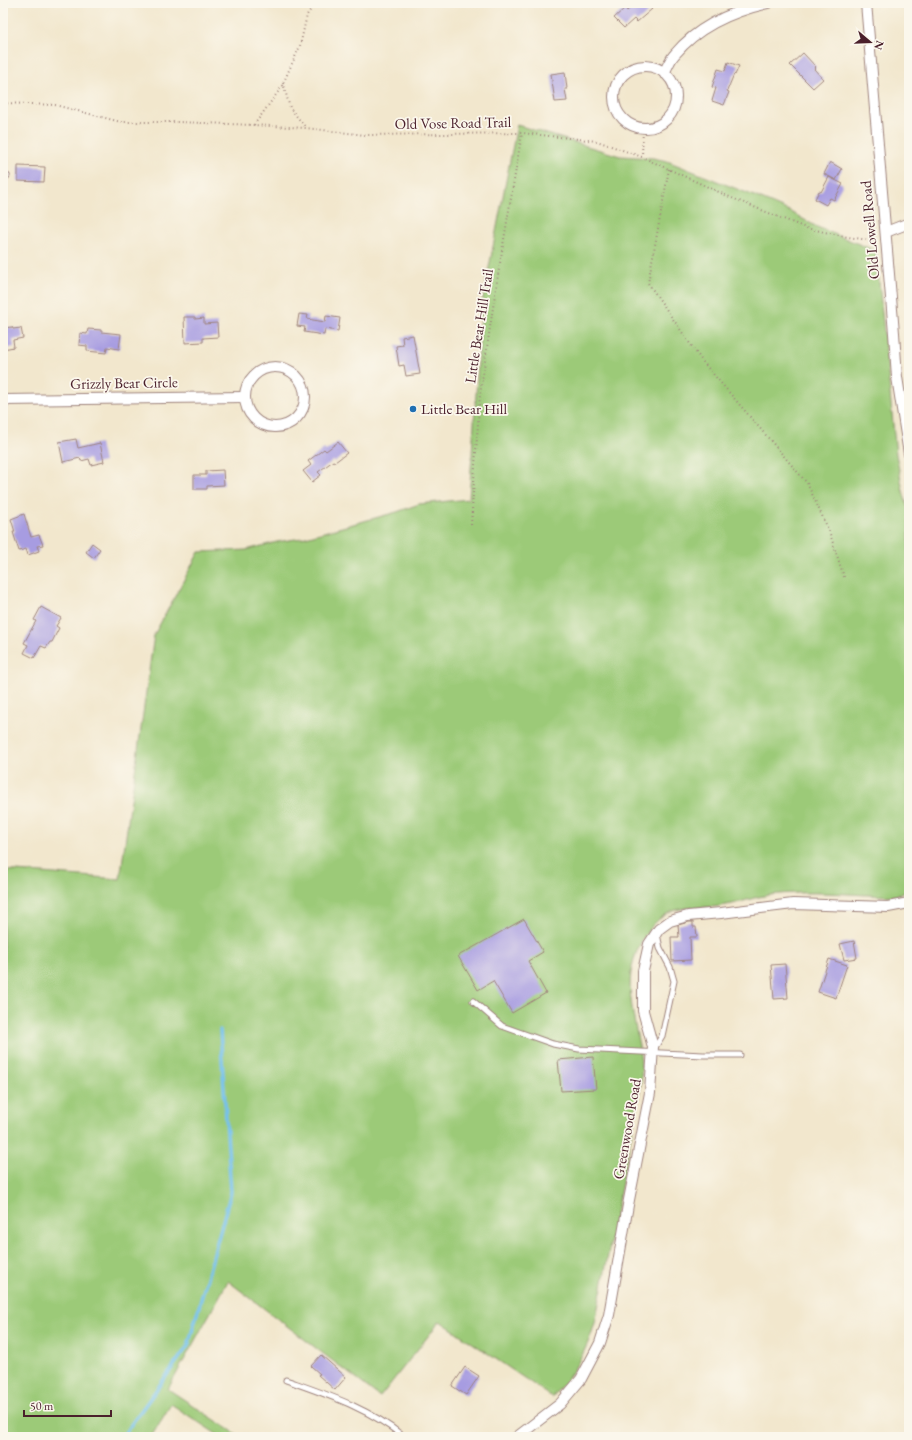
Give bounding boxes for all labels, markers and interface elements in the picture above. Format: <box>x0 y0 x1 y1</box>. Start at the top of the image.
north arrow <box>850 22 890 62</box>
text: N <box>871 39 888 52</box>
street label: Old Vose Road Trail <box>395 112 512 133</box>
street label: Old Lowell Road <box>856 180 883 280</box>
street label: Little Bear Hill Trail <box>460 267 497 385</box>
street label: Grizzly Bear Circle <box>70 372 178 393</box>
place label: Little Bear Hill <box>421 399 507 418</box>
marker: Little Bear Hill <box>408 404 418 414</box>
street label: Greenwood Road <box>608 1077 645 1181</box>
scale bar <box>24 1392 111 1418</box>
text: 50 m <box>30 1398 54 1414</box>

